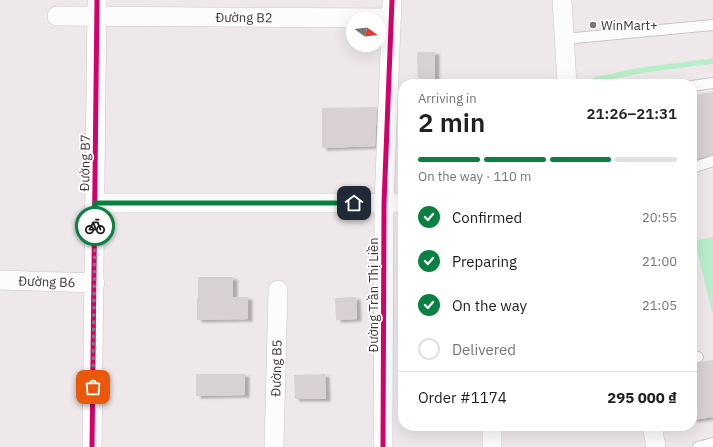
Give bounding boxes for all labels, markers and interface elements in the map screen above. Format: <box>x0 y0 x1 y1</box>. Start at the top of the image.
street label: Đường B2 <box>215 8 273 26</box>
north arrow <box>346 12 386 52</box>
map controls <box>346 12 386 52</box>
place label: WinMart+ <box>601 17 658 34</box>
marker: WinMart+ <box>588 20 598 30</box>
text: Arriving in <box>418 90 477 107</box>
text: 21:26–21:31 <box>587 104 677 123</box>
text: 2 min <box>418 105 485 139</box>
street label: Đường B7 <box>76 134 94 192</box>
text: On the way · 110 m <box>418 168 531 185</box>
pin <box>337 186 371 220</box>
icon: home <box>343 192 365 214</box>
courier <box>75 206 115 246</box>
icon: check <box>418 206 440 228</box>
text: Confirmed <box>452 208 522 227</box>
text: 20:55 <box>642 209 677 226</box>
icon: bike <box>84 215 106 237</box>
street label: Đường Trần Thị Liền <box>365 237 382 353</box>
icon: check <box>418 250 440 272</box>
text: Preparing <box>452 252 517 271</box>
text: 21:00 <box>642 253 677 270</box>
street label: Đường B6 <box>18 272 76 291</box>
icon: check <box>418 294 440 316</box>
text: On the way <box>452 296 527 315</box>
text: 21:05 <box>642 297 677 314</box>
street label: Đường B5 <box>267 339 285 397</box>
text: Delivered <box>452 340 516 359</box>
pin <box>76 370 110 404</box>
icon: bag <box>82 376 104 398</box>
text: Order #1174 <box>418 388 507 407</box>
text: 295 000 ₫ <box>607 388 677 407</box>

